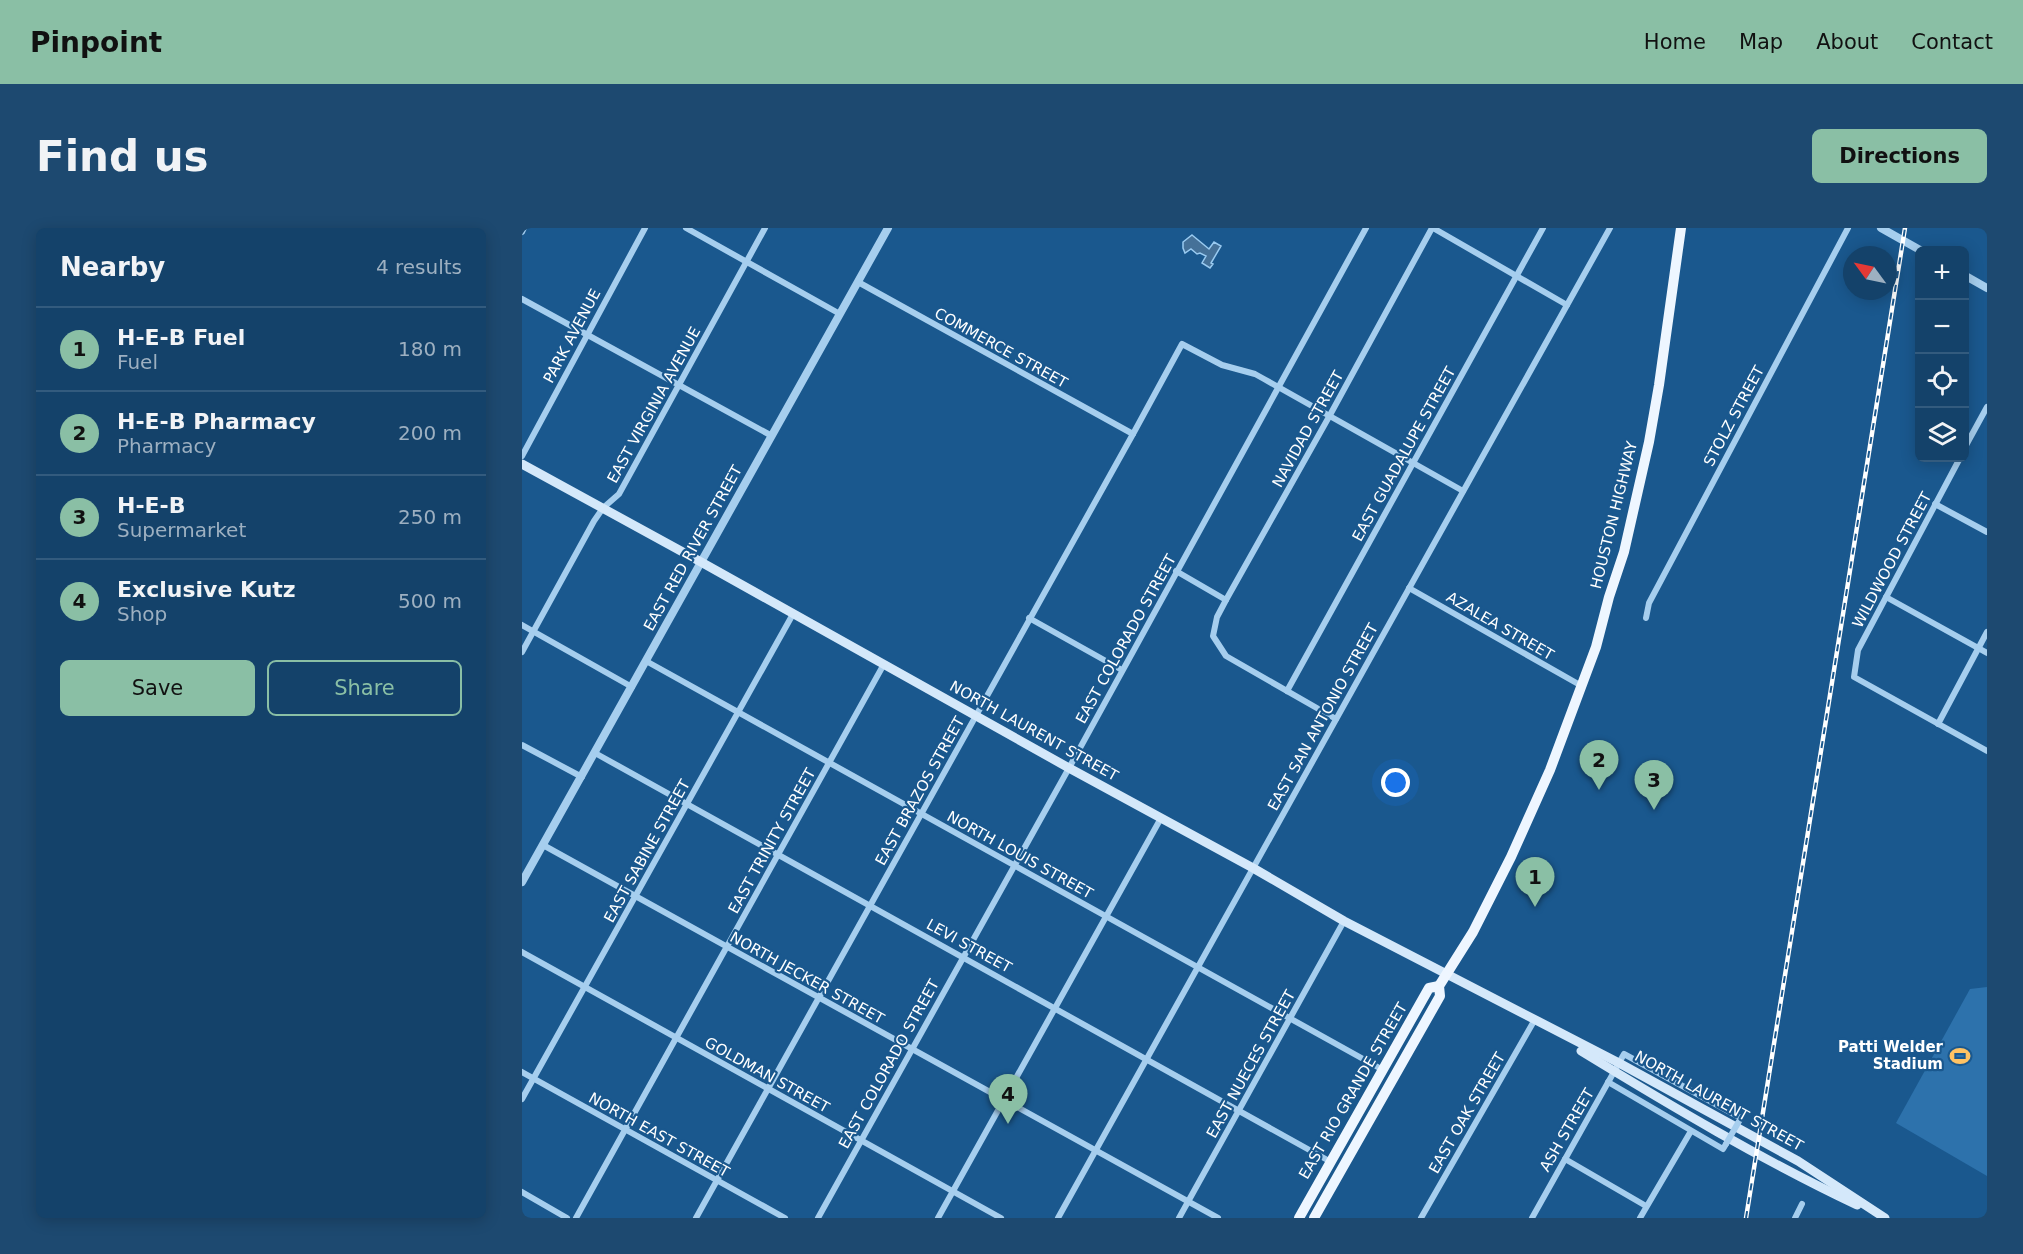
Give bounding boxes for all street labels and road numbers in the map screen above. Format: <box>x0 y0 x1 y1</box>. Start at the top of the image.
street label: PARK AVENUE <box>540 286 604 386</box>
street label: COMMERCE STREET <box>931 304 1071 392</box>
street label: EAST VIRGINIA AVENUE <box>604 324 704 486</box>
street label: STOLZ STREET <box>1700 362 1768 469</box>
street label: EAST GUADALUPE STREET <box>1348 363 1460 544</box>
street label: NAVIDAD STREET <box>1269 367 1348 490</box>
street label: HOUSTON HIGHWAY <box>1587 439 1641 591</box>
street label: EAST RED RIVER STREET <box>640 461 746 634</box>
street label: WILDWOOD STREET <box>1849 488 1936 631</box>
street label: EAST COLORADO STREET <box>1072 551 1180 727</box>
street label: AZALEA STREET <box>1443 588 1558 664</box>
street label: EAST SAN ANTONIO STREET <box>1264 620 1382 814</box>
street label: NORTH LAURENT STREET <box>947 677 1122 785</box>
street label: EAST BRAZOS STREET <box>872 713 969 868</box>
street label: EAST TRINITY STREET <box>725 765 820 917</box>
street label: EAST SABINE STREET <box>600 776 694 926</box>
street label: NORTH LOUIS STREET <box>944 807 1097 903</box>
street label: LEVI STREET <box>923 915 1015 977</box>
street label: NORTH JECKER STREET <box>727 928 888 1028</box>
street label: EAST COLORADO STREET <box>835 976 943 1152</box>
street label: EAST NUECES STREET <box>1203 986 1300 1141</box>
street label: EAST RIO GRANDE STREET <box>1295 999 1411 1182</box>
street label: GOLDMAN STREET <box>702 1033 833 1117</box>
street label: NORTH LAURENT STREET <box>1632 1047 1807 1155</box>
street label: EAST OAK STREET <box>1425 1049 1509 1177</box>
street label: ASH STREET <box>1536 1084 1598 1175</box>
street label: NORTH EAST STREET <box>586 1089 733 1182</box>

